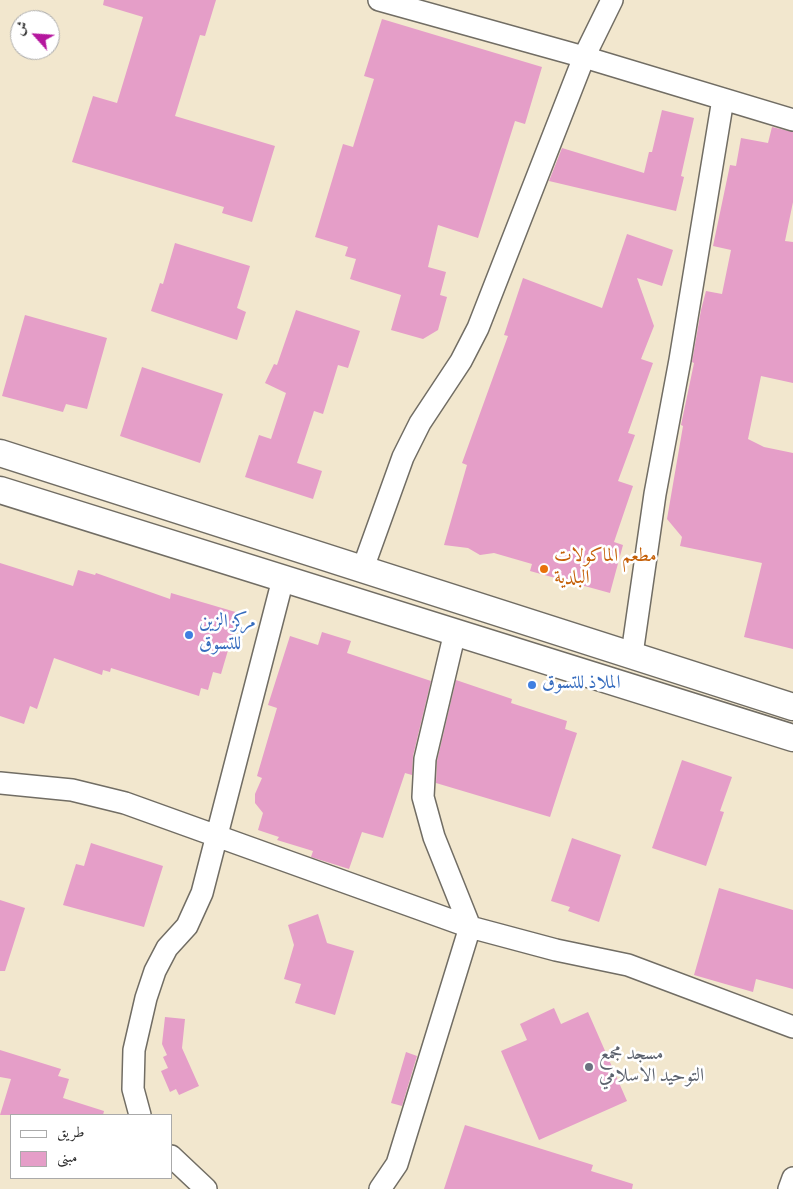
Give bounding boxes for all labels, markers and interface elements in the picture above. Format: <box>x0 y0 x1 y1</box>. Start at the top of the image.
north arrow <box>10 10 60 60</box>
text: ش <box>10 18 34 39</box>
place label: مطعم الماكولات البلدية <box>554 547 657 591</box>
marker: مطعم الماكولات البلدية <box>538 563 550 575</box>
place label: مركز الزين للتسوق <box>199 613 256 657</box>
marker: مركز الزين للتسوق <box>183 629 195 641</box>
place label: الملاذ للتسوق <box>542 674 621 696</box>
marker: الملاذ للتسوق <box>526 679 538 691</box>
place label: مسجد مجمع التوحيد الاسلامي <box>599 1045 704 1089</box>
marker: مسجد مجمع التوحيد الاسلامي <box>583 1061 595 1073</box>
legend <box>10 1114 172 1179</box>
text: طريق <box>57 1123 84 1144</box>
text: مبنى <box>57 1148 77 1169</box>

